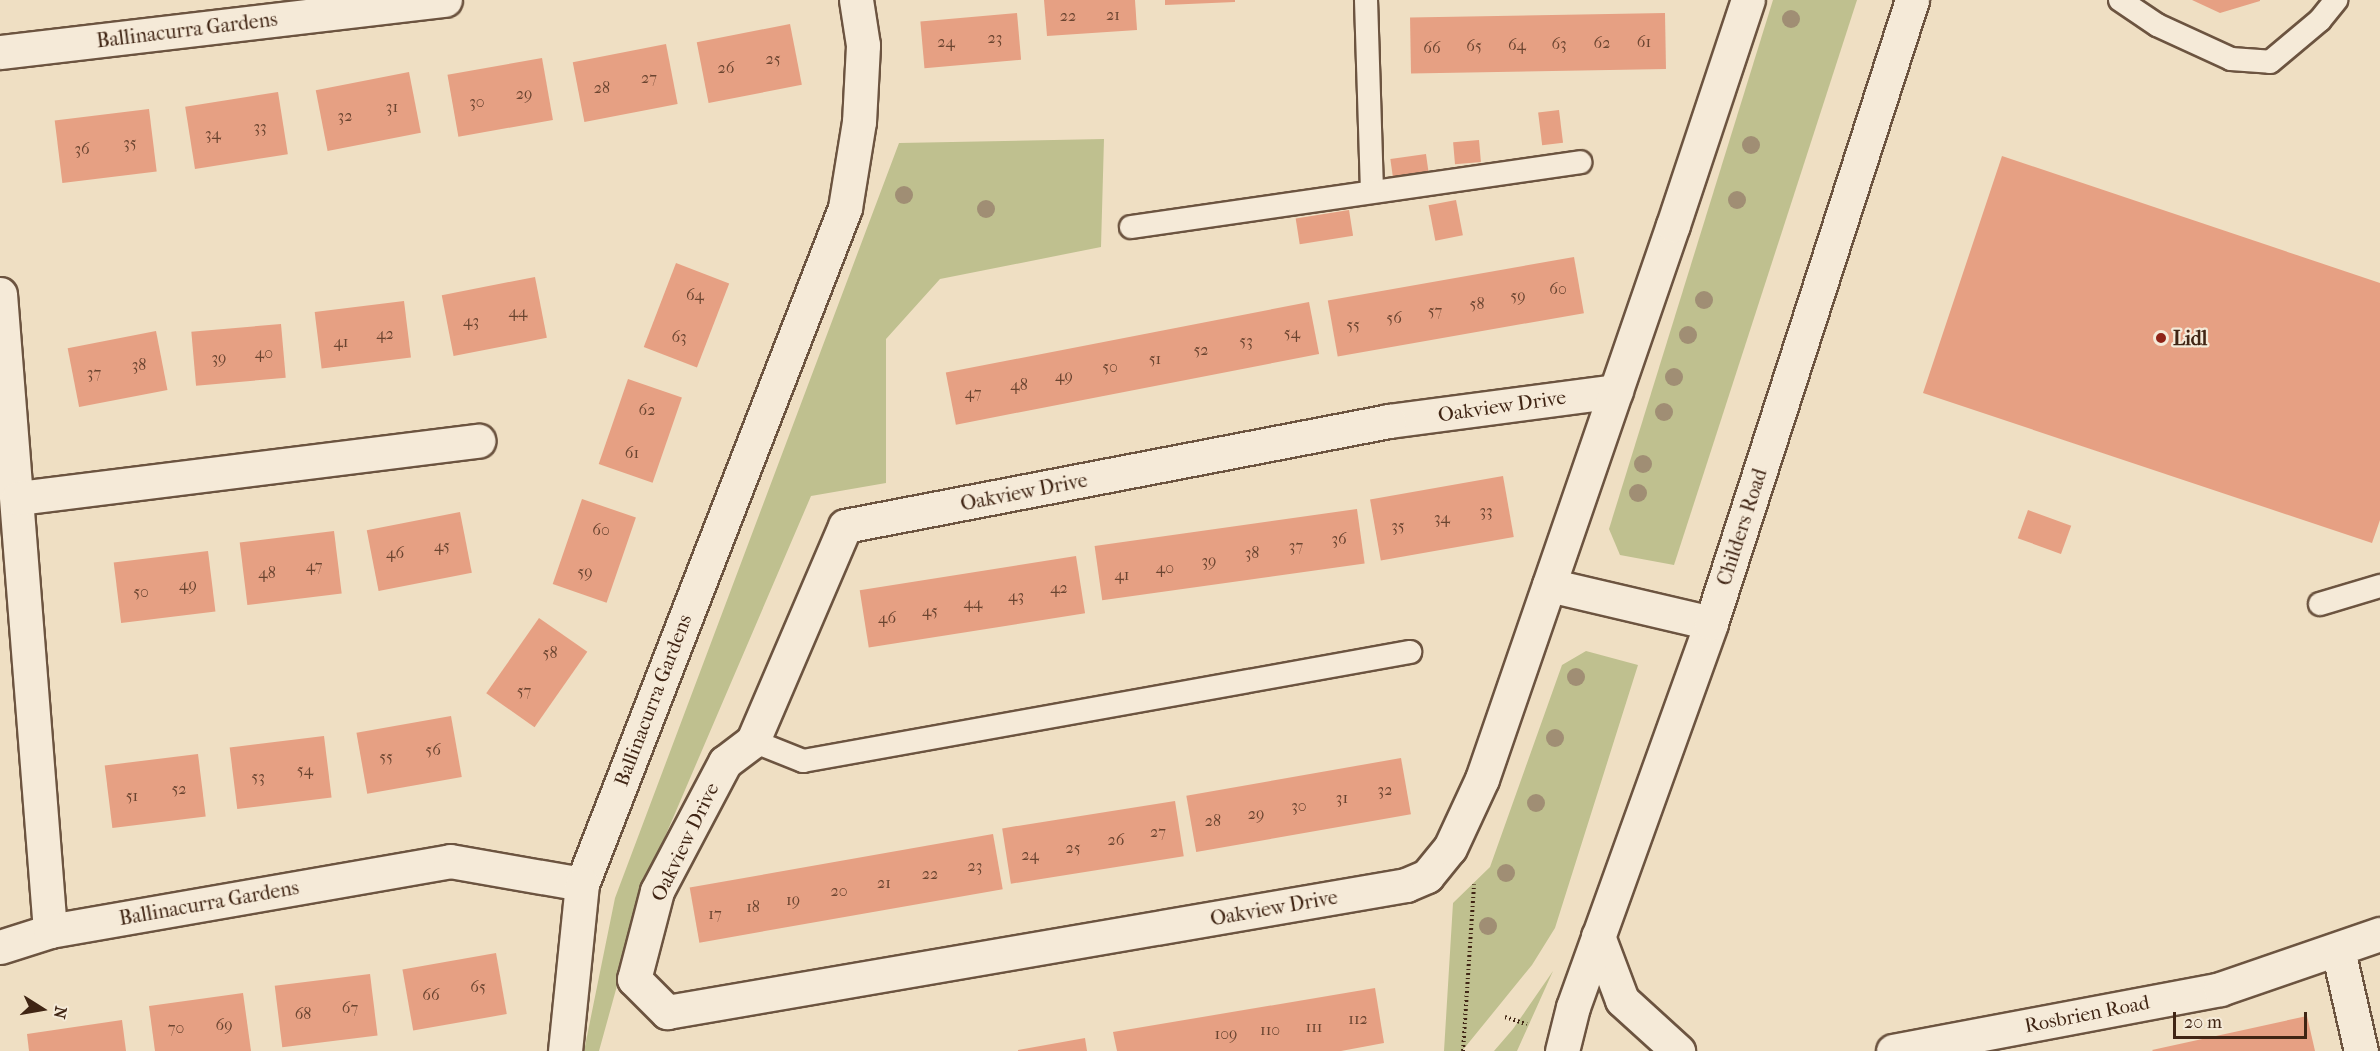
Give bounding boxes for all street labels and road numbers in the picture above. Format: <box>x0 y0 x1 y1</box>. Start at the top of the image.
street label: Ballinacurra Gardens <box>95 7 279 53</box>
street label: Oakview Drive <box>1436 385 1568 427</box>
street label: Childers Road <box>1712 466 1772 588</box>
street label: Oakview Drive <box>958 468 1090 516</box>
street label: Ballinacurra Gardens <box>609 611 697 789</box>
street label: Oakview Drive <box>646 779 724 905</box>
street label: Ballinacurra Gardens <box>117 875 301 931</box>
street label: Oakview Drive <box>1208 885 1340 931</box>
street label: Rosbrien Road <box>2023 990 2151 1038</box>

